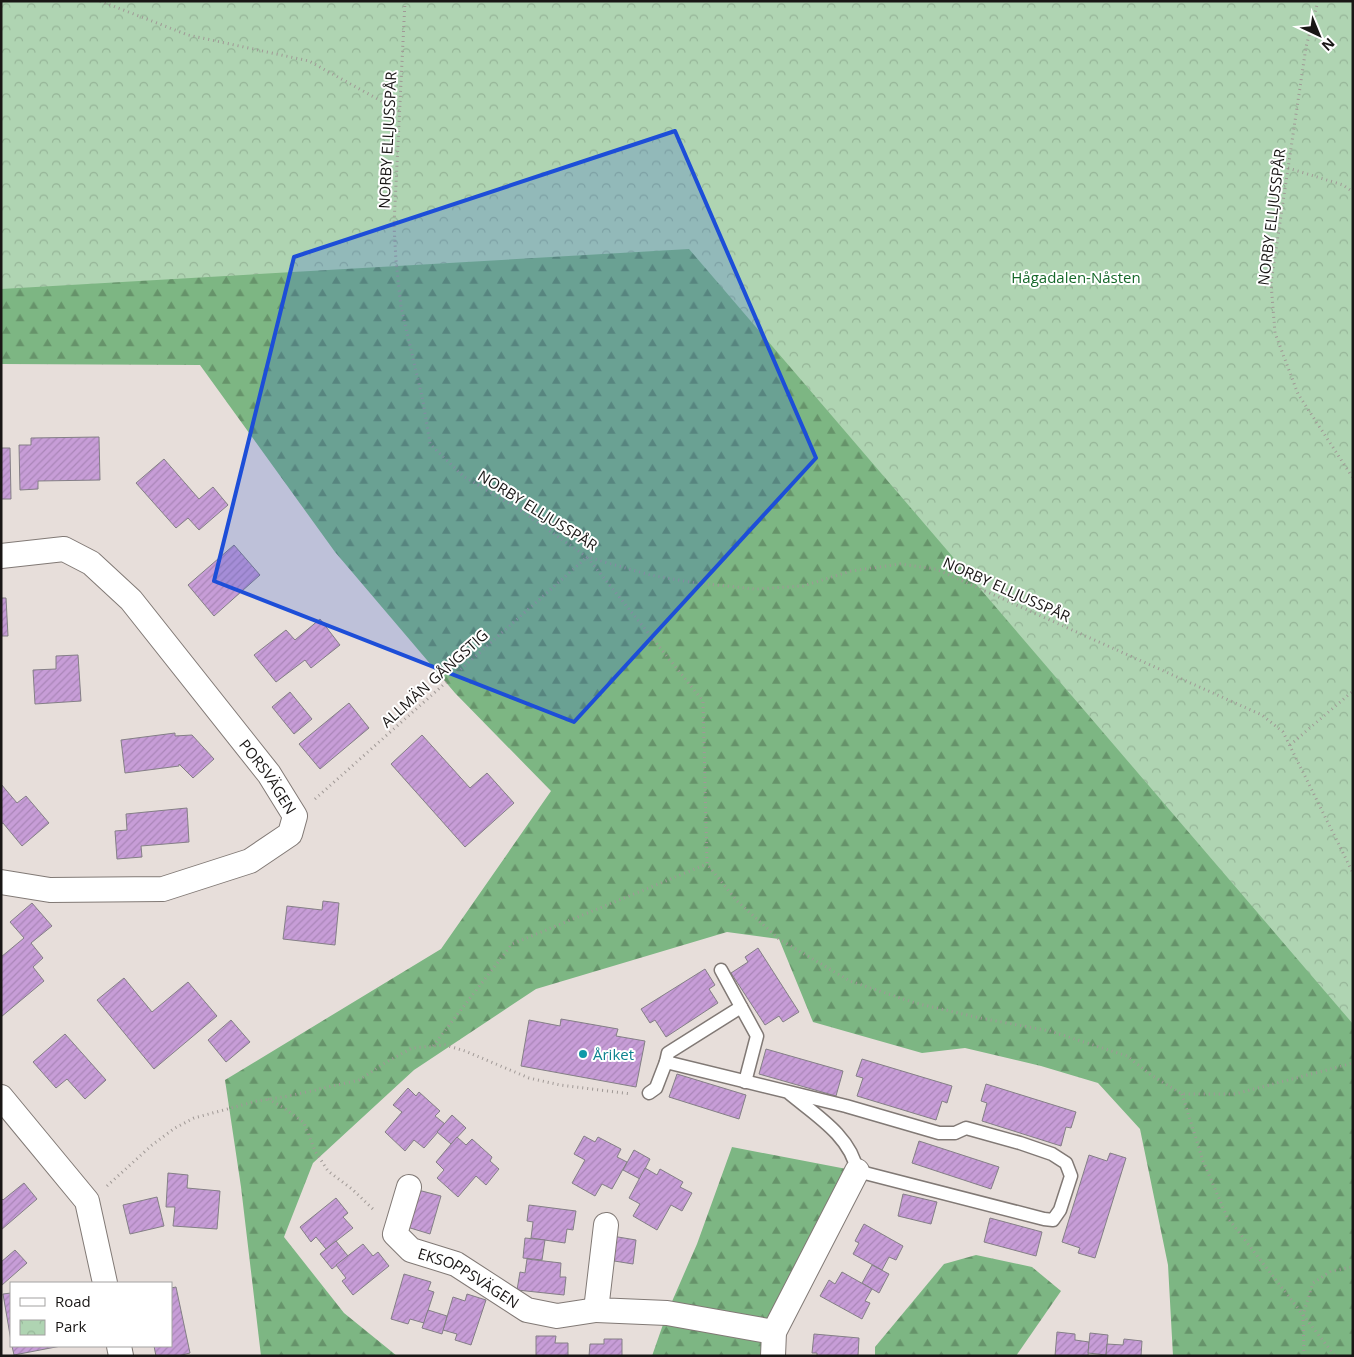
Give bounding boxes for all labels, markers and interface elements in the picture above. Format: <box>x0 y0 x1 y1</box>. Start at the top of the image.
north arrow <box>1294 10 1344 60</box>
text: N <box>1318 34 1339 56</box>
street label: NORBY ELLJUSSPÅR <box>373 70 401 209</box>
street label: NORBY ELLJUSSPÅR <box>1253 147 1289 286</box>
park label: Hågadalen-Nåsten <box>1011 267 1141 287</box>
street label: NORBY ELLJUSSPÅR <box>474 465 602 555</box>
street label: NORBY ELLJUSSPÅR <box>940 552 1074 626</box>
street label: ALLMÄN GÅNGSTIG <box>376 625 492 731</box>
street label: PORSVÄGEN <box>235 735 301 818</box>
place label: Åriket <box>593 1044 634 1064</box>
marker: Åriket <box>577 1048 589 1060</box>
street label: EKSOPPSVÄGEN <box>416 1243 523 1312</box>
legend <box>10 1282 172 1347</box>
text: Road <box>55 1291 91 1311</box>
text: Park <box>55 1316 86 1336</box>

